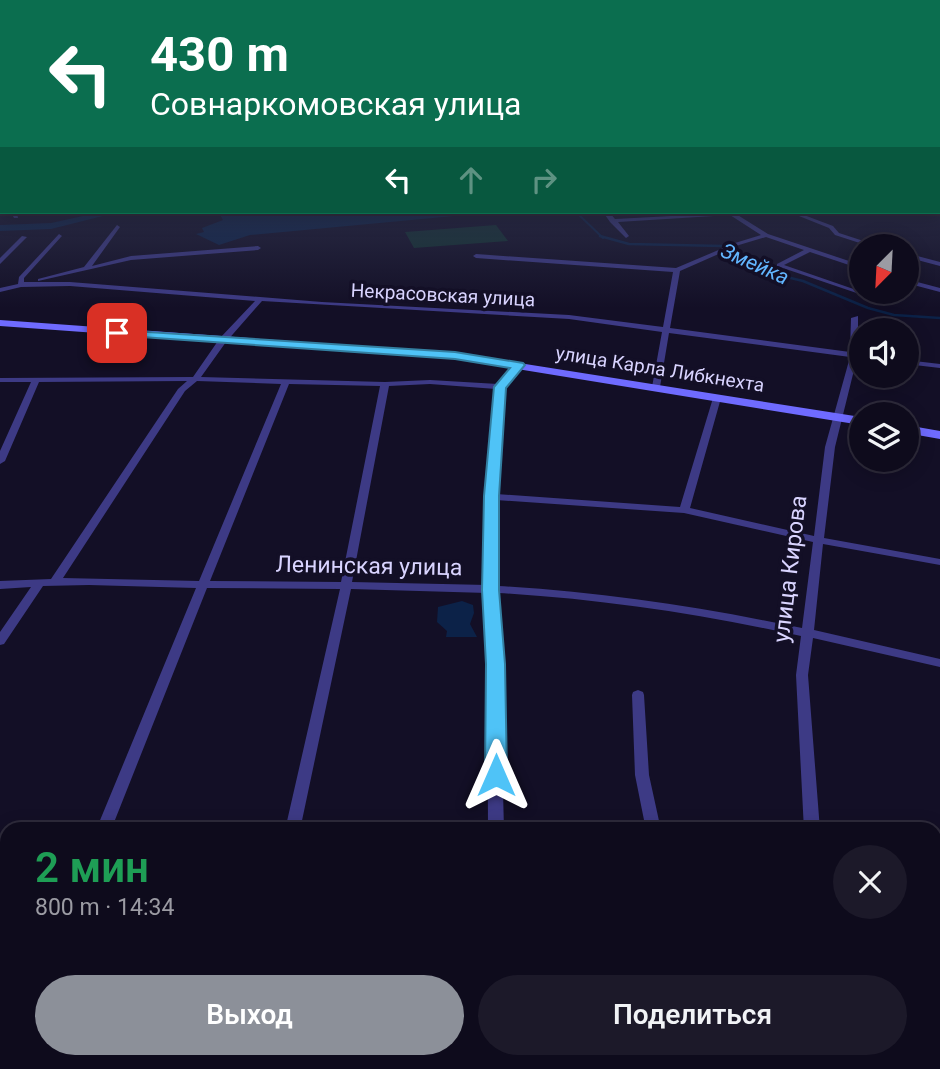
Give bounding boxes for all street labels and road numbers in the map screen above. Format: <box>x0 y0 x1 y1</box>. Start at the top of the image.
street label: Некрасовская улица <box>350 279 536 311</box>
street label: улица Карла Либкнехта <box>554 341 766 397</box>
street label: улица Кирова <box>768 494 812 644</box>
street label: Ленинская улица <box>275 551 463 581</box>

